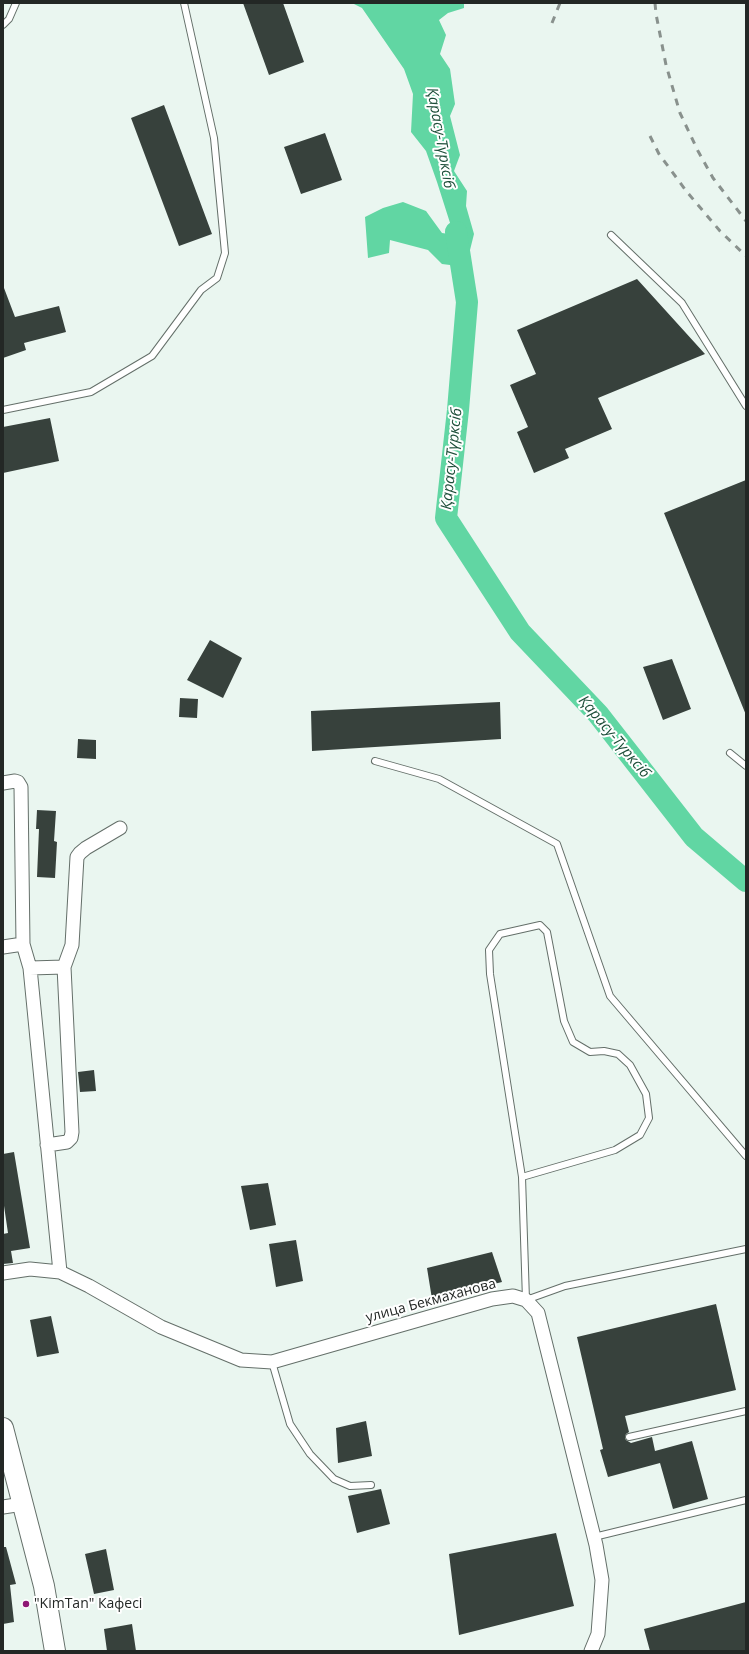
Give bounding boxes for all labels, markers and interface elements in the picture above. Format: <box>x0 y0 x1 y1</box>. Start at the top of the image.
water label: Қарасу-Түрксіб <box>422 86 458 190</box>
water label: Қарасу-Түрксіб <box>438 407 466 511</box>
water label: Қарасу-Түрксіб <box>574 692 654 782</box>
street label: улица Бекмаханова <box>364 1276 498 1326</box>
place label: "KimTan" Кафесі <box>34 1596 142 1612</box>
marker: "KimTan" Кафесі <box>21 1599 31 1609</box>

